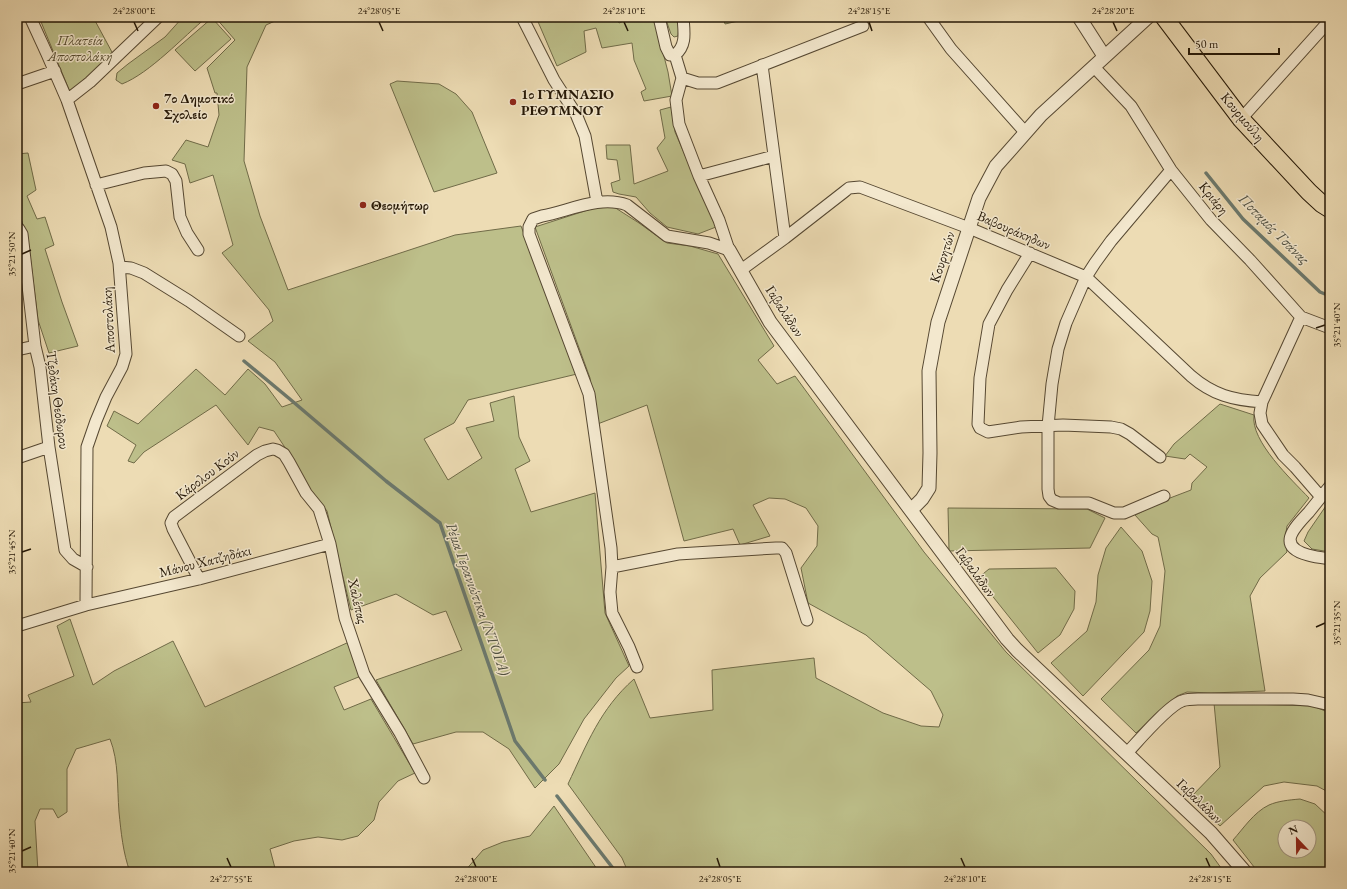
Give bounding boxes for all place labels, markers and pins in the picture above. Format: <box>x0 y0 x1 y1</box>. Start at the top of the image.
place label: 1ο ΓΥΜΝΑΣΙΟ ΡΕΘΥΜΝΟΥ <box>521 85 614 119</box>
place label: 7ο Δημοτικό Σχολείο <box>164 89 234 123</box>
marker: 1ο ΓΥΜΝΑΣΙΟ ΡΕΘΥΜΝΟΥ <box>508 97 518 107</box>
marker: 7ο Δημοτικό Σχολείο <box>151 101 161 111</box>
place label: Θεομήτωρ <box>371 196 429 214</box>
marker: Θεομήτωρ <box>358 200 368 210</box>

